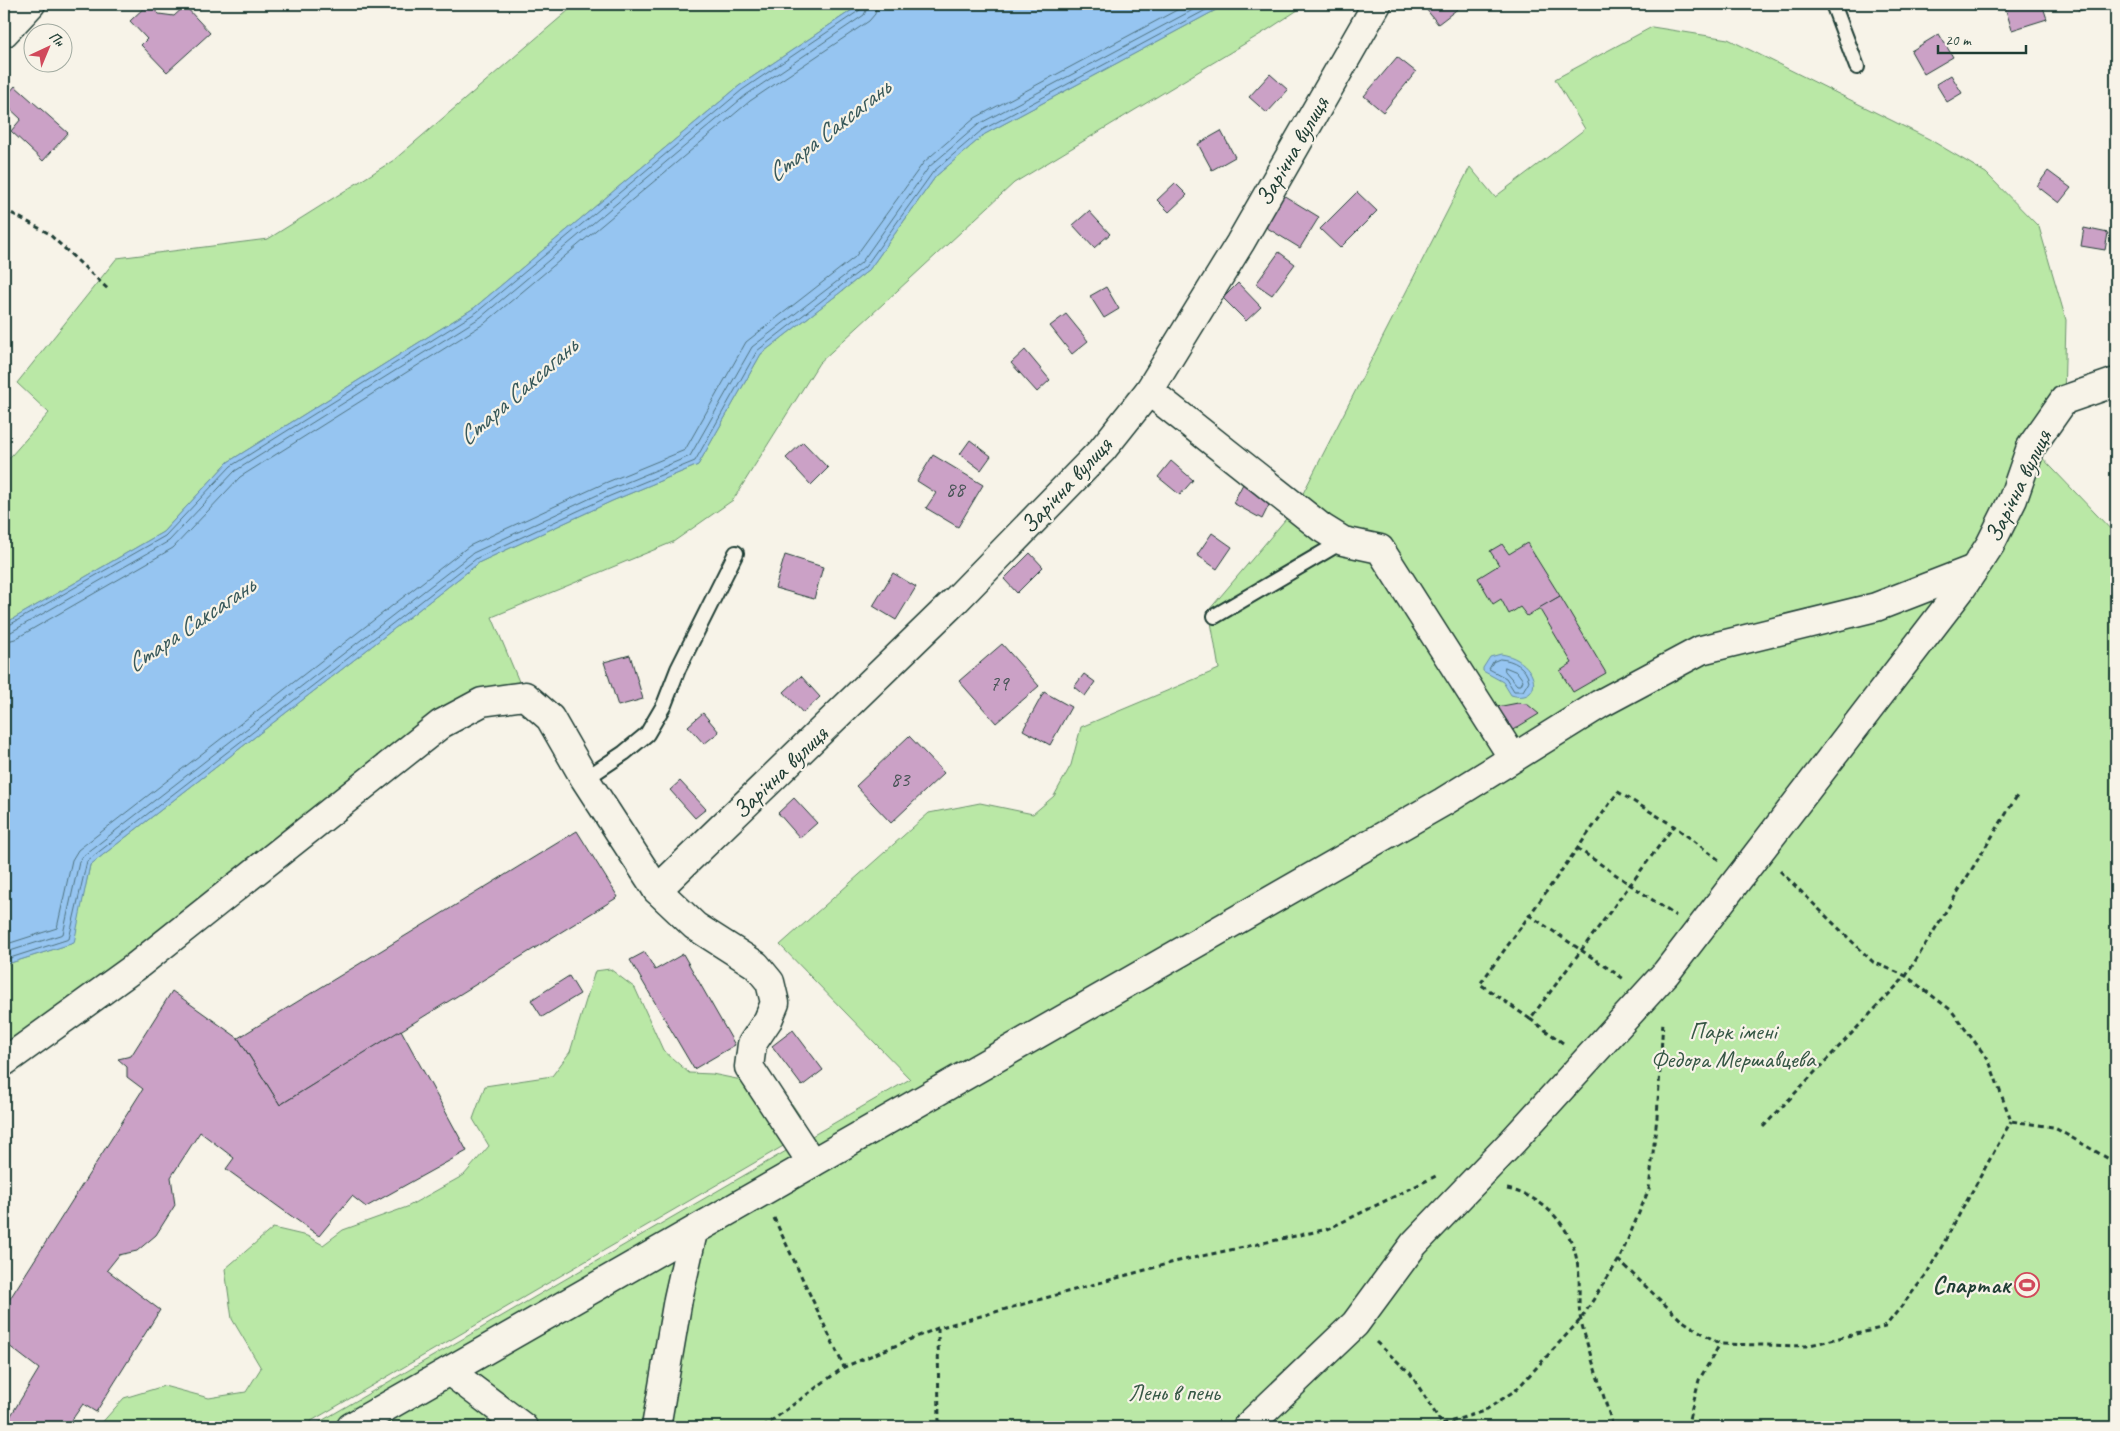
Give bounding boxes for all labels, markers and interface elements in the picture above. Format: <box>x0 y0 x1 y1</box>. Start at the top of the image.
north arrow <box>22 22 72 72</box>
scale bar <box>1938 22 2025 54</box>
text: Пн <box>46 28 68 51</box>
text: 20 m <box>1945 31 1972 50</box>
water label: Стара Саксагань <box>760 71 899 189</box>
street label: Зарічна вулиця <box>1249 90 1336 211</box>
water label: Стара Саксагань <box>451 329 586 453</box>
street label: Зарічна вулиця <box>1978 424 2059 547</box>
street label: Зарічна вулиця <box>1014 429 1119 540</box>
house number: 88 <box>946 476 967 502</box>
water label: Стара Саксагань <box>120 568 264 680</box>
house number: 79 <box>990 670 1010 696</box>
street label: Зарічна вулиця <box>726 718 835 825</box>
house number: 83 <box>891 766 911 792</box>
park label: Парк імені Федора Мершавцева <box>1651 1016 1817 1074</box>
place label: Спартак <box>1933 1270 2012 1300</box>
sports icon: Спартак <box>2014 1272 2040 1298</box>
park label: Лень в пень <box>1128 1377 1221 1407</box>

